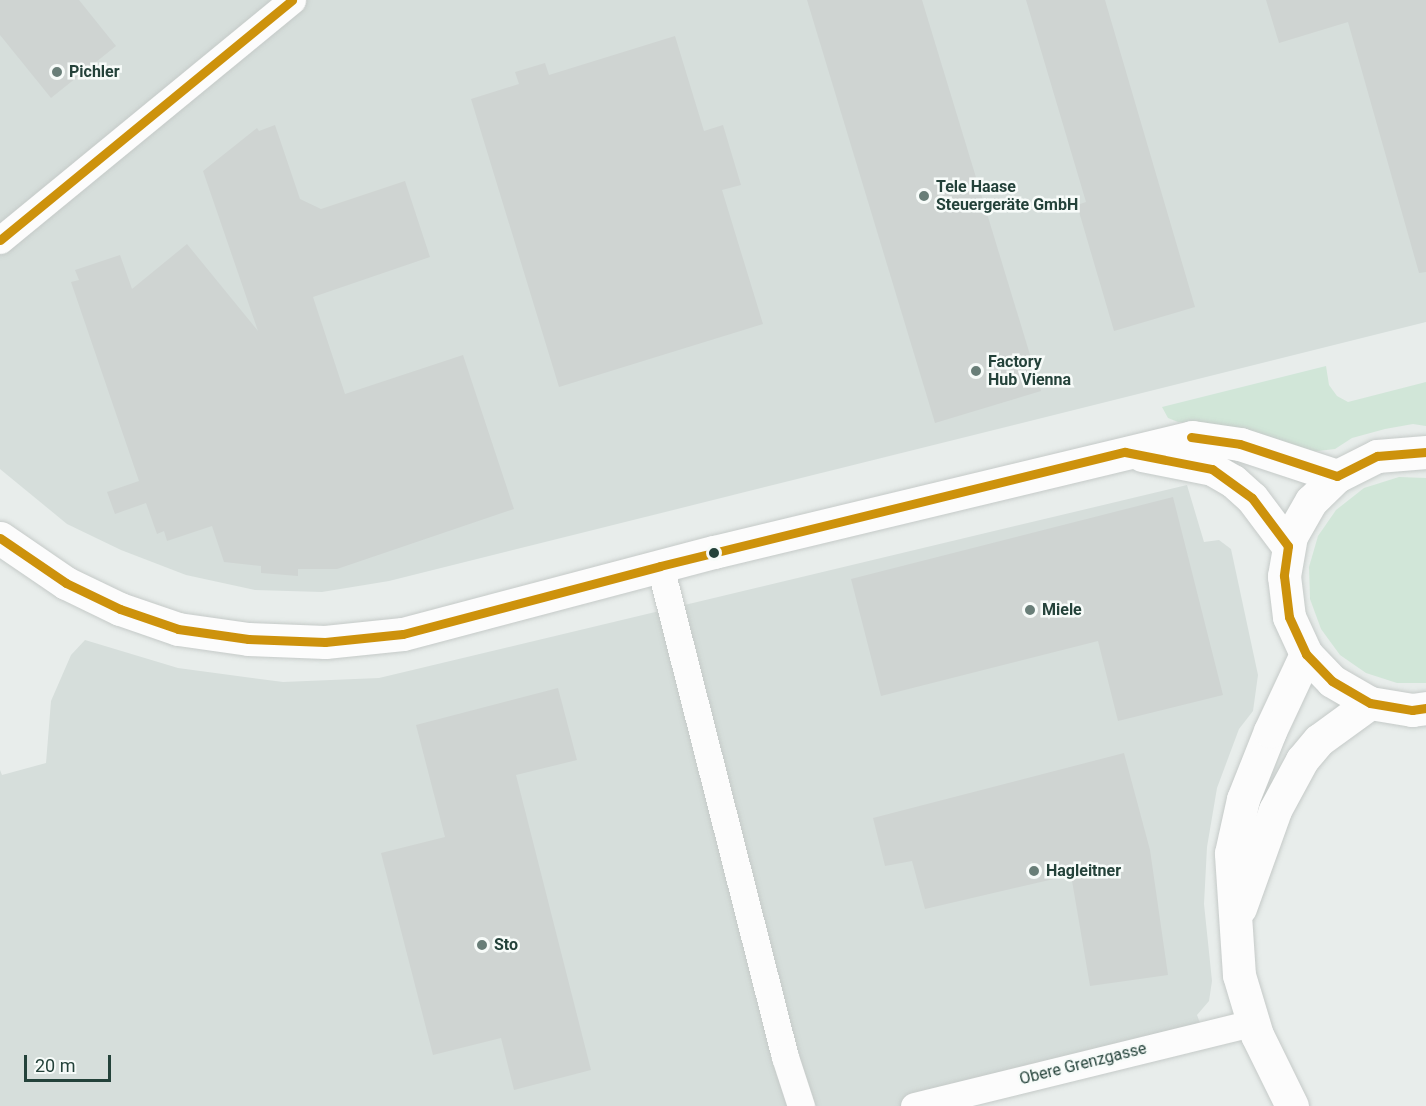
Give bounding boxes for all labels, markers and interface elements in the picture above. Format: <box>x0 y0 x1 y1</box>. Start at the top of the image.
place label: Pichler <box>69 62 120 82</box>
marker: Pichler <box>50 65 64 79</box>
place label: Tele Haase Steuergeräte GmbH <box>936 177 1078 215</box>
marker: Tele Haase Steuergeräte GmbH <box>917 189 931 203</box>
place label: Factory Hub Vienna <box>988 352 1071 390</box>
marker: Factory Hub Vienna <box>969 364 983 378</box>
unlabelled marker <box>708 547 720 559</box>
place label: Miele <box>1042 600 1082 620</box>
marker: Miele <box>1023 603 1037 617</box>
place label: Hagleitner <box>1046 861 1121 881</box>
marker: Hagleitner <box>1027 864 1041 878</box>
place label: Sto <box>494 935 518 955</box>
marker: Sto <box>475 938 489 952</box>
street label: Obere Grenzgasse <box>1018 1039 1148 1089</box>
scale bar <box>27 1043 114 1081</box>
text: 20 m <box>35 1055 75 1076</box>

